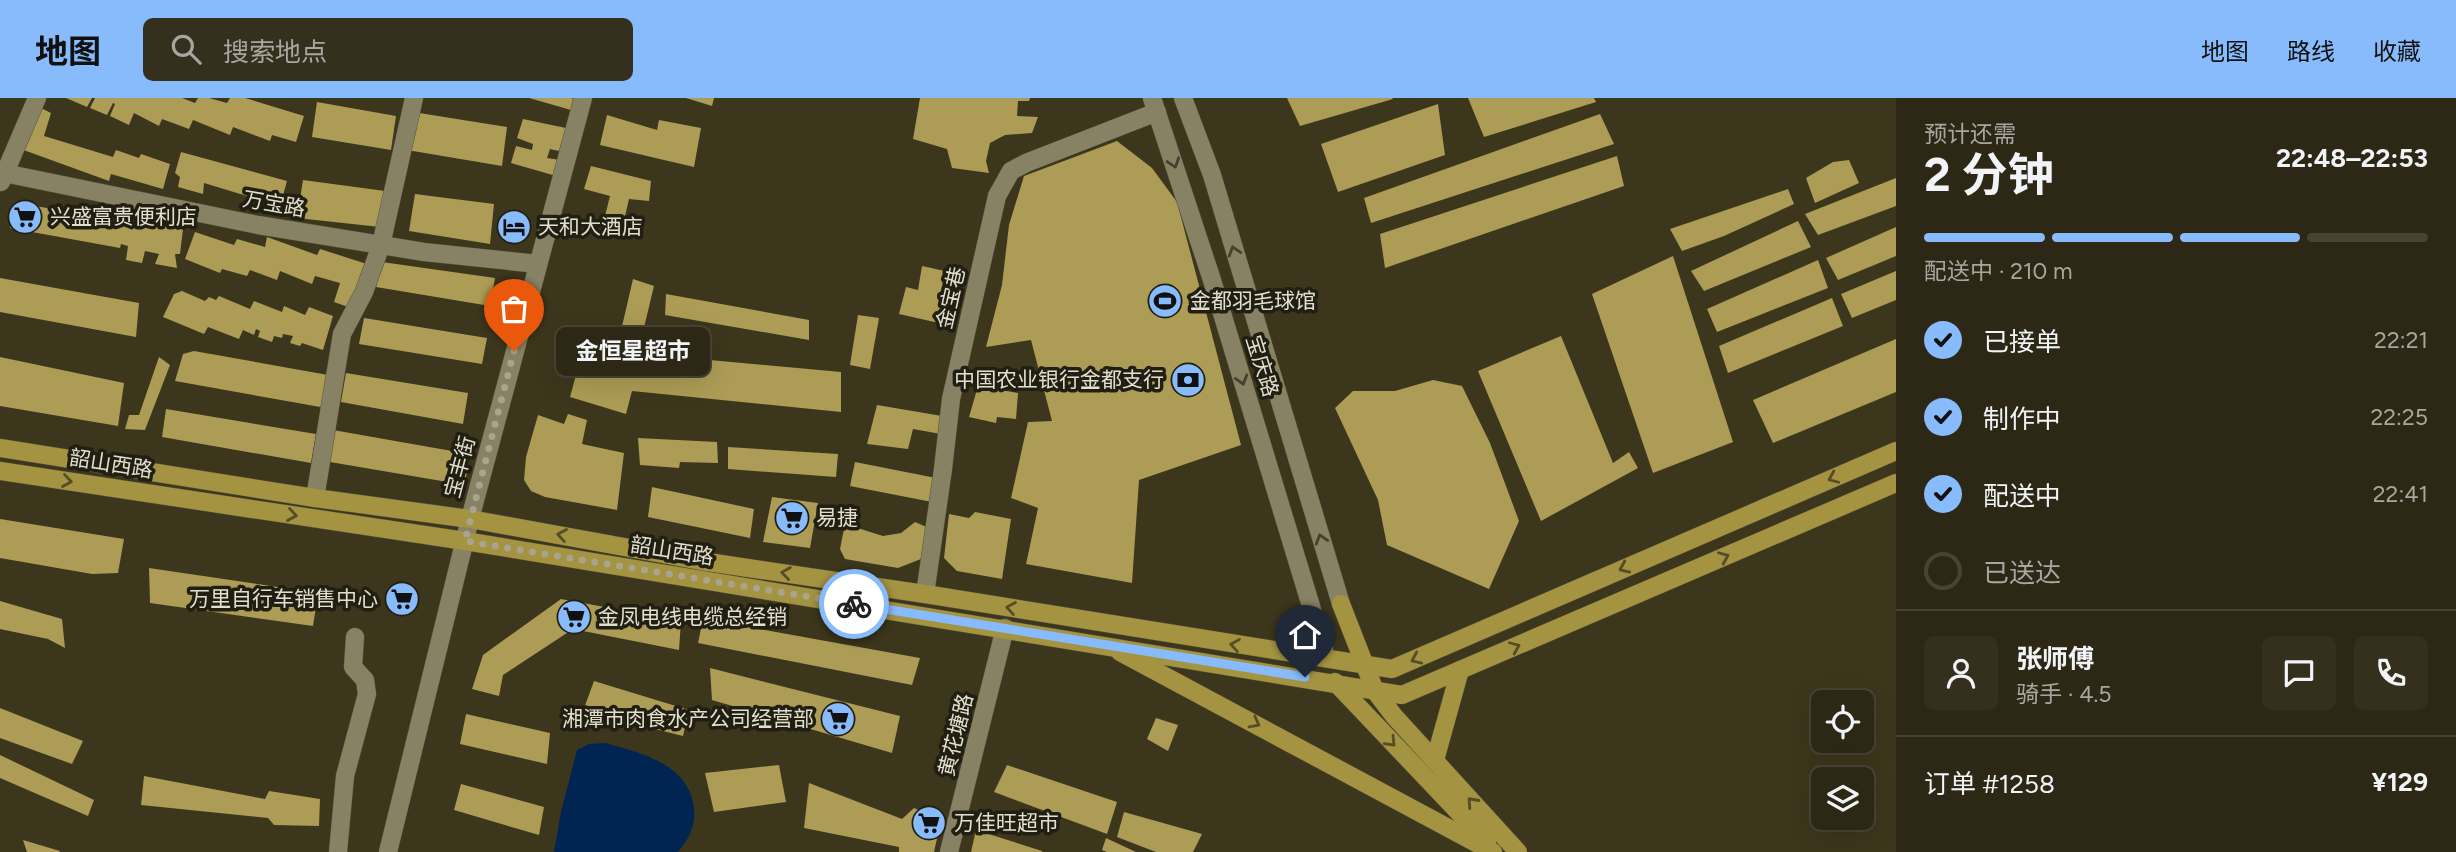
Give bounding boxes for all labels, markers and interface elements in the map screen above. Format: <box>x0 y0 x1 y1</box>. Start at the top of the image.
search box <box>143 18 633 81</box>
icon: search <box>167 30 205 68</box>
text: 地图 <box>35 32 101 71</box>
text: 搜索地点 <box>223 36 327 68</box>
text: 地图 <box>2201 37 2249 66</box>
text: 路线 <box>2287 37 2335 66</box>
text: 收藏 <box>2373 37 2421 66</box>
text: 预计还需 <box>1924 120 2016 148</box>
text: 22:48–22:53 <box>2276 142 2428 174</box>
text: 2 分钟 <box>1924 147 2054 203</box>
one-way arrow <box>1166 156 1180 168</box>
street label: 万宝路 <box>241 186 307 221</box>
supermarket icon: 兴盛富贵便利店 <box>6 198 44 236</box>
place label: 兴盛富贵便利店 <box>50 204 197 229</box>
hotel icon: 天和大酒店 <box>495 208 533 246</box>
place label: 天和大酒店 <box>538 214 643 239</box>
one-way arrow <box>1228 245 1243 257</box>
text: 配送中 · 210 m <box>1924 257 2073 285</box>
street label: 金宝巷 <box>931 264 970 331</box>
pin <box>484 279 544 351</box>
sports icon: 金都羽毛球馆 <box>1146 282 1184 320</box>
place label: 金都羽毛球馆 <box>1190 288 1316 313</box>
icon: bag <box>495 290 533 328</box>
icon: check <box>1924 321 1962 359</box>
text: 已接单 <box>1983 326 2061 358</box>
text: 22:21 <box>2374 326 2428 354</box>
callout: 金恒星超市 <box>556 327 710 376</box>
street label: 宝庆路 <box>1241 332 1284 400</box>
text: 金恒星超市 <box>576 337 691 365</box>
bank icon: 中国农业银行金都支行 <box>1169 361 1207 399</box>
place label: 中国农业银行金都支行 <box>954 367 1164 392</box>
one-way arrow <box>1234 373 1249 385</box>
icon: check <box>1924 398 1962 436</box>
text: 制作中 <box>1983 403 2061 435</box>
text: 22:25 <box>2370 403 2428 431</box>
street label: 宝丰街 <box>439 433 480 501</box>
street label: 韶山西路 <box>68 445 155 482</box>
one-way arrow <box>1828 470 1840 484</box>
one-way arrow <box>62 473 73 488</box>
icon: check <box>1924 475 1962 513</box>
text: 配送中 <box>1983 480 2061 512</box>
text: 22:41 <box>2373 480 2428 508</box>
supermarket icon: 易捷 <box>773 499 811 537</box>
place label: 易捷 <box>816 505 858 530</box>
one-way arrow <box>287 507 298 522</box>
one-way arrow <box>556 529 568 544</box>
street label: 韶山西路 <box>629 532 716 569</box>
one-way arrow <box>1315 533 1330 545</box>
one-way arrow <box>1717 551 1729 565</box>
text: 已送达 <box>1983 557 2061 589</box>
one-way arrow <box>1619 560 1631 574</box>
one-way arrow <box>780 566 792 581</box>
courier <box>819 569 889 639</box>
supermarket icon: 万里自行车销售中心 <box>383 580 421 618</box>
icon: bike <box>835 585 873 623</box>
place label: 万里自行车销售中心 <box>189 586 378 611</box>
supermarket icon: 金凤电线电缆总经销 <box>555 598 593 636</box>
one-way arrow <box>1005 601 1017 616</box>
place label: 金凤电线电缆总经销 <box>598 604 787 629</box>
pin <box>1275 605 1335 677</box>
icon: home <box>1286 616 1324 654</box>
button: person <box>1924 636 1998 710</box>
button: chat <box>2262 636 2336 710</box>
button: phone <box>2354 636 2428 710</box>
one-way arrow <box>1229 638 1241 653</box>
one-way arrow <box>1508 641 1520 655</box>
text: 张师傅 <box>2016 643 2094 675</box>
one-way arrow <box>1411 651 1423 665</box>
text: 骑手 · 4.5 <box>2016 680 2112 708</box>
map controls <box>1811 690 1874 830</box>
button: locate <box>1811 690 1874 753</box>
street label: 黄花塘路 <box>933 691 978 779</box>
supermarket icon: 湘潭市肉食水产公司经营部 <box>819 700 857 738</box>
place label: 湘潭市肉食水产公司经营部 <box>562 706 814 731</box>
one-way arrow <box>1248 715 1260 728</box>
one-way arrow <box>1382 734 1395 747</box>
text: ¥129 <box>2371 766 2428 798</box>
button: layers <box>1811 767 1874 830</box>
text: 订单 #1258 <box>1924 768 2055 800</box>
one-way arrow <box>1468 797 1481 810</box>
supermarket icon: 万佳旺超市 <box>910 804 948 842</box>
place label: 万佳旺超市 <box>954 810 1059 835</box>

